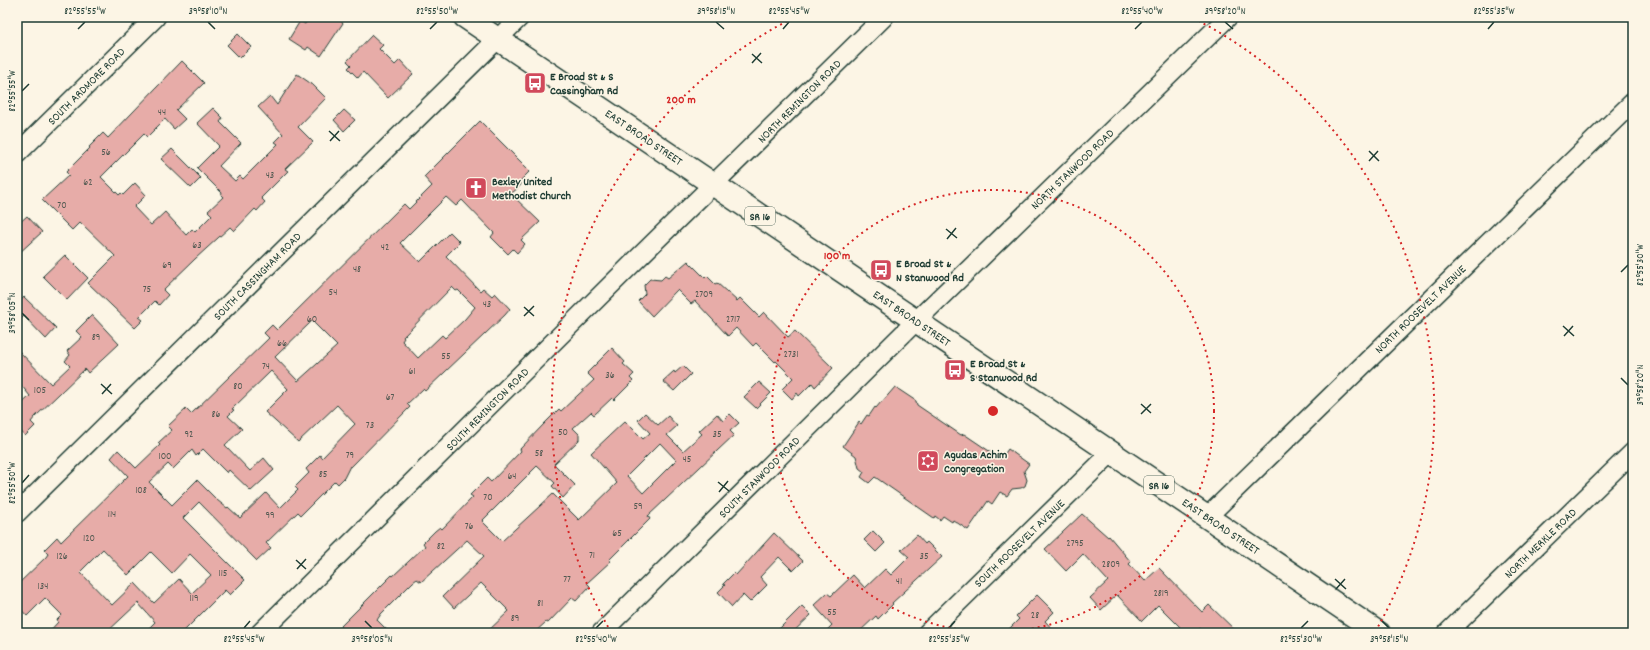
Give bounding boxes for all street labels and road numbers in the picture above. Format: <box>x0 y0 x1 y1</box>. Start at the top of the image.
street label: SOUTH ARDMORE ROAD <box>44 44 130 130</box>
street label: NORTH REMINGTON ROAD <box>754 56 846 148</box>
street label: EAST BROAD STREET <box>601 106 686 171</box>
street label: NORTH STANWOOD ROAD <box>1028 126 1119 214</box>
road number: SR 16 <box>745 207 775 225</box>
street label: SOUTH CASSINGHAM ROAD <box>210 229 306 325</box>
street label: NORTH ROOSEVELT AVENUE <box>1371 261 1471 358</box>
street label: EAST BROAD STREET <box>869 287 954 352</box>
street label: SOUTH REMINGTON ROAD <box>443 365 534 456</box>
street label: SOUTH STANWOOD ROAD <box>715 433 805 523</box>
road number: SR 16 <box>1144 476 1174 494</box>
street label: EAST BROAD STREET <box>1178 495 1263 560</box>
street label: SOUTH ROOSEVELT AVENUE <box>971 496 1070 592</box>
street label: NORTH MERKLE ROAD <box>1501 505 1581 583</box>

